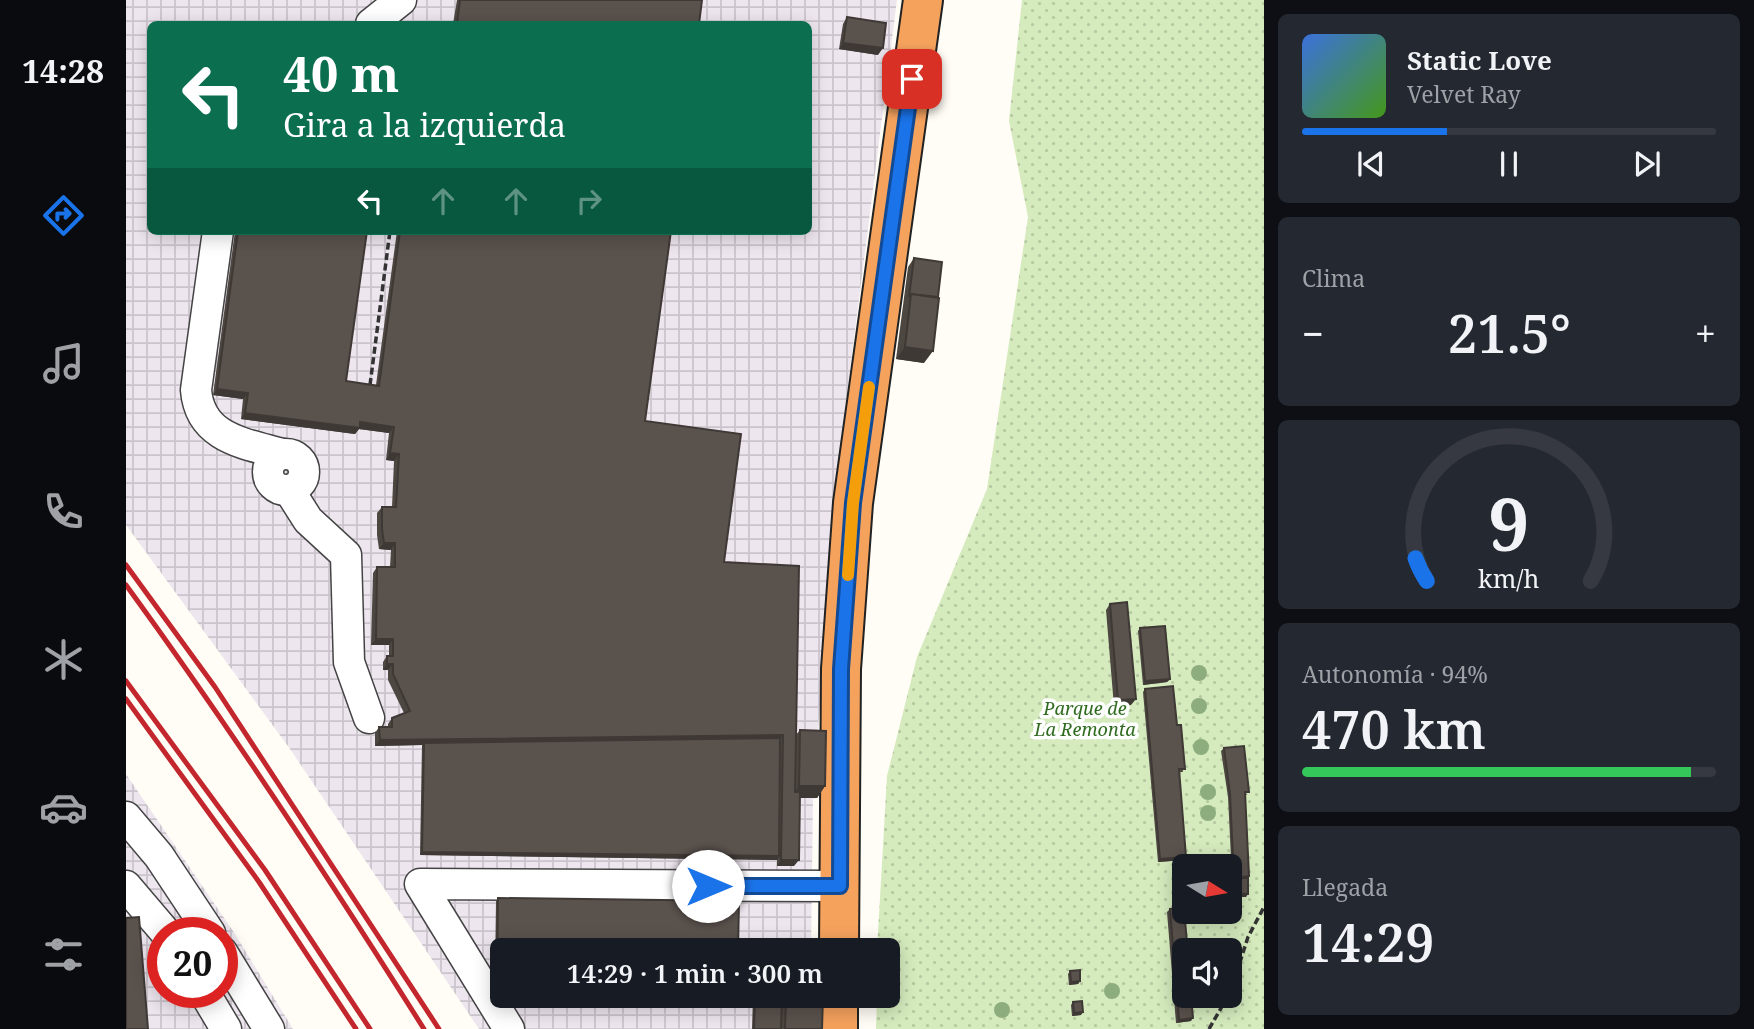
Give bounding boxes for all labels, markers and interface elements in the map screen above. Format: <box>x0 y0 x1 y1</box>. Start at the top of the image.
text: 40 m <box>283 40 399 106</box>
text: Static Love <box>1407 42 1552 78</box>
text: 14:28 <box>22 49 104 92</box>
icon: left <box>168 49 259 140</box>
pin <box>882 49 942 109</box>
icon: arrive <box>893 60 931 98</box>
text: Velvet Ray <box>1407 78 1521 110</box>
text: Gira a la izquierda <box>283 103 566 146</box>
icon: previous <box>1352 145 1390 183</box>
icon: pause <box>1490 145 1528 183</box>
icon: next <box>1628 145 1666 183</box>
icon: left <box>351 182 389 220</box>
icon: ahead <box>424 182 462 220</box>
icon: ahead <box>497 182 535 220</box>
icon: right <box>570 182 608 220</box>
icon: directions <box>39 191 88 240</box>
text: Clima <box>1302 262 1365 294</box>
text: 21.5° <box>1448 297 1571 368</box>
text: − <box>1302 307 1324 359</box>
text: + <box>1695 307 1716 359</box>
icon: music <box>39 339 88 388</box>
text: 9 <box>1488 473 1530 572</box>
icon: phone <box>39 487 88 536</box>
text: km/h <box>1478 560 1540 594</box>
icon: climate <box>39 635 88 684</box>
text: Autonomía · 94% <box>1302 658 1488 690</box>
text: 470 km <box>1302 693 1486 764</box>
park label: Parque de La Remonta <box>1033 696 1136 741</box>
icon: car <box>39 783 88 832</box>
position arrow <box>671 849 745 923</box>
north arrow <box>1172 854 1242 924</box>
map controls <box>1172 854 1242 1008</box>
text: Llegada <box>1302 871 1388 903</box>
text: 14:29 <box>1302 906 1435 977</box>
speed limit sign: 20 <box>147 917 238 1008</box>
icon: filters <box>39 930 88 979</box>
button: sound <box>1172 938 1242 1008</box>
text: 14:29 · 1 min · 300 m <box>567 955 823 991</box>

